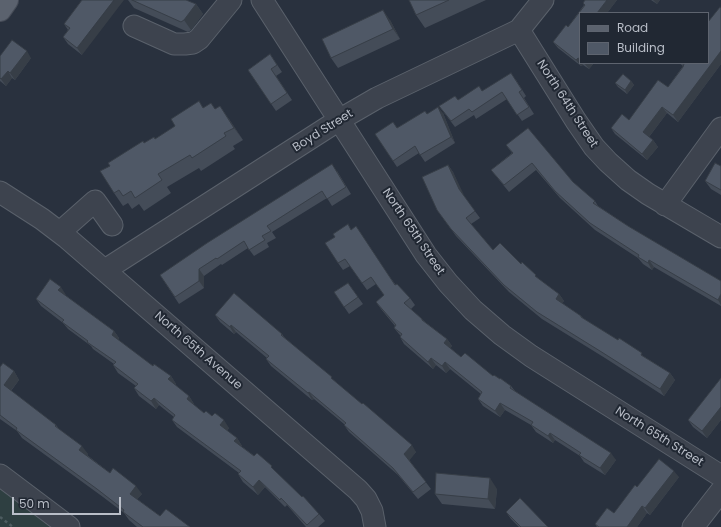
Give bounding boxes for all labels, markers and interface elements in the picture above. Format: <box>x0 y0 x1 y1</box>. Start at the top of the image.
legend <box>579 12 709 64</box>
text: Road <box>617 19 648 36</box>
text: Building <box>617 39 665 56</box>
street label: North 64th Street <box>533 58 601 150</box>
street label: Boyd Street <box>290 107 356 155</box>
street label: North 65th Street <box>379 186 447 278</box>
street label: North 65th Avenue <box>151 309 245 393</box>
street label: North 65th Street <box>612 404 706 470</box>
scale bar <box>14 489 123 515</box>
text: 50 m <box>19 495 50 512</box>

